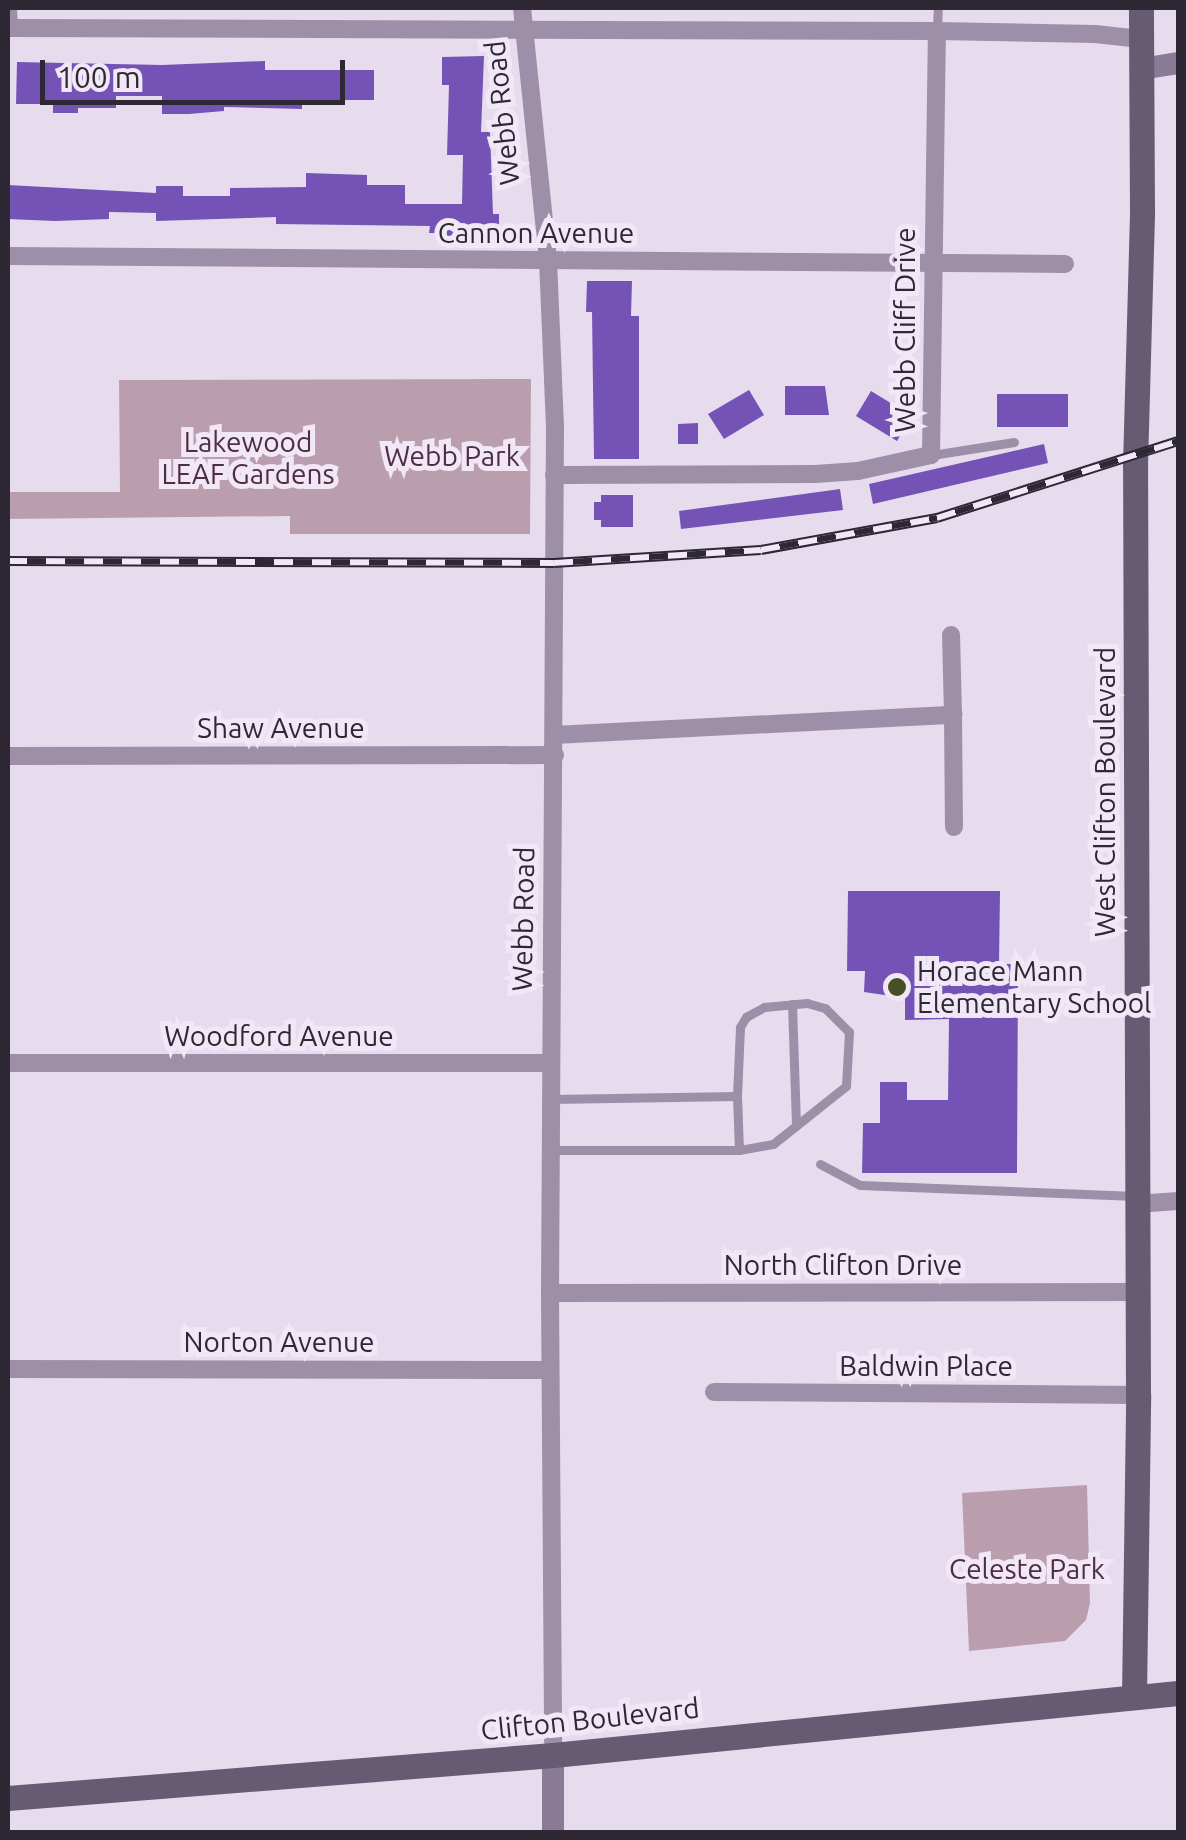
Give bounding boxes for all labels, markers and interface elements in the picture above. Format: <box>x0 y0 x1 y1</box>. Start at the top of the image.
street label: Webb Road <box>478 39 526 187</box>
scale bar <box>45 40 350 102</box>
text: 100 m <box>57 60 141 94</box>
street label: Cannon Avenue <box>438 216 634 250</box>
street label: Webb Cliff Drive <box>888 227 922 433</box>
park label: Lakewood LEAF Gardens <box>161 425 335 491</box>
park label: Webb Park <box>384 439 520 473</box>
street label: West Clifton Boulevard <box>1088 647 1122 937</box>
street label: Shaw Avenue <box>197 711 365 745</box>
street label: Webb Road <box>505 846 541 992</box>
place label: Horace Mann Elementary School <box>917 954 1151 1020</box>
marker: Horace Mann Elementary School <box>886 976 908 998</box>
street label: Woodford Avenue <box>164 1019 394 1053</box>
street label: North Clifton Drive <box>724 1248 962 1282</box>
street label: Norton Avenue <box>183 1325 375 1359</box>
street label: Baldwin Place <box>839 1349 1013 1383</box>
park label: Celeste Park <box>949 1552 1105 1586</box>
street label: Clifton Boulevard <box>479 1691 701 1747</box>

